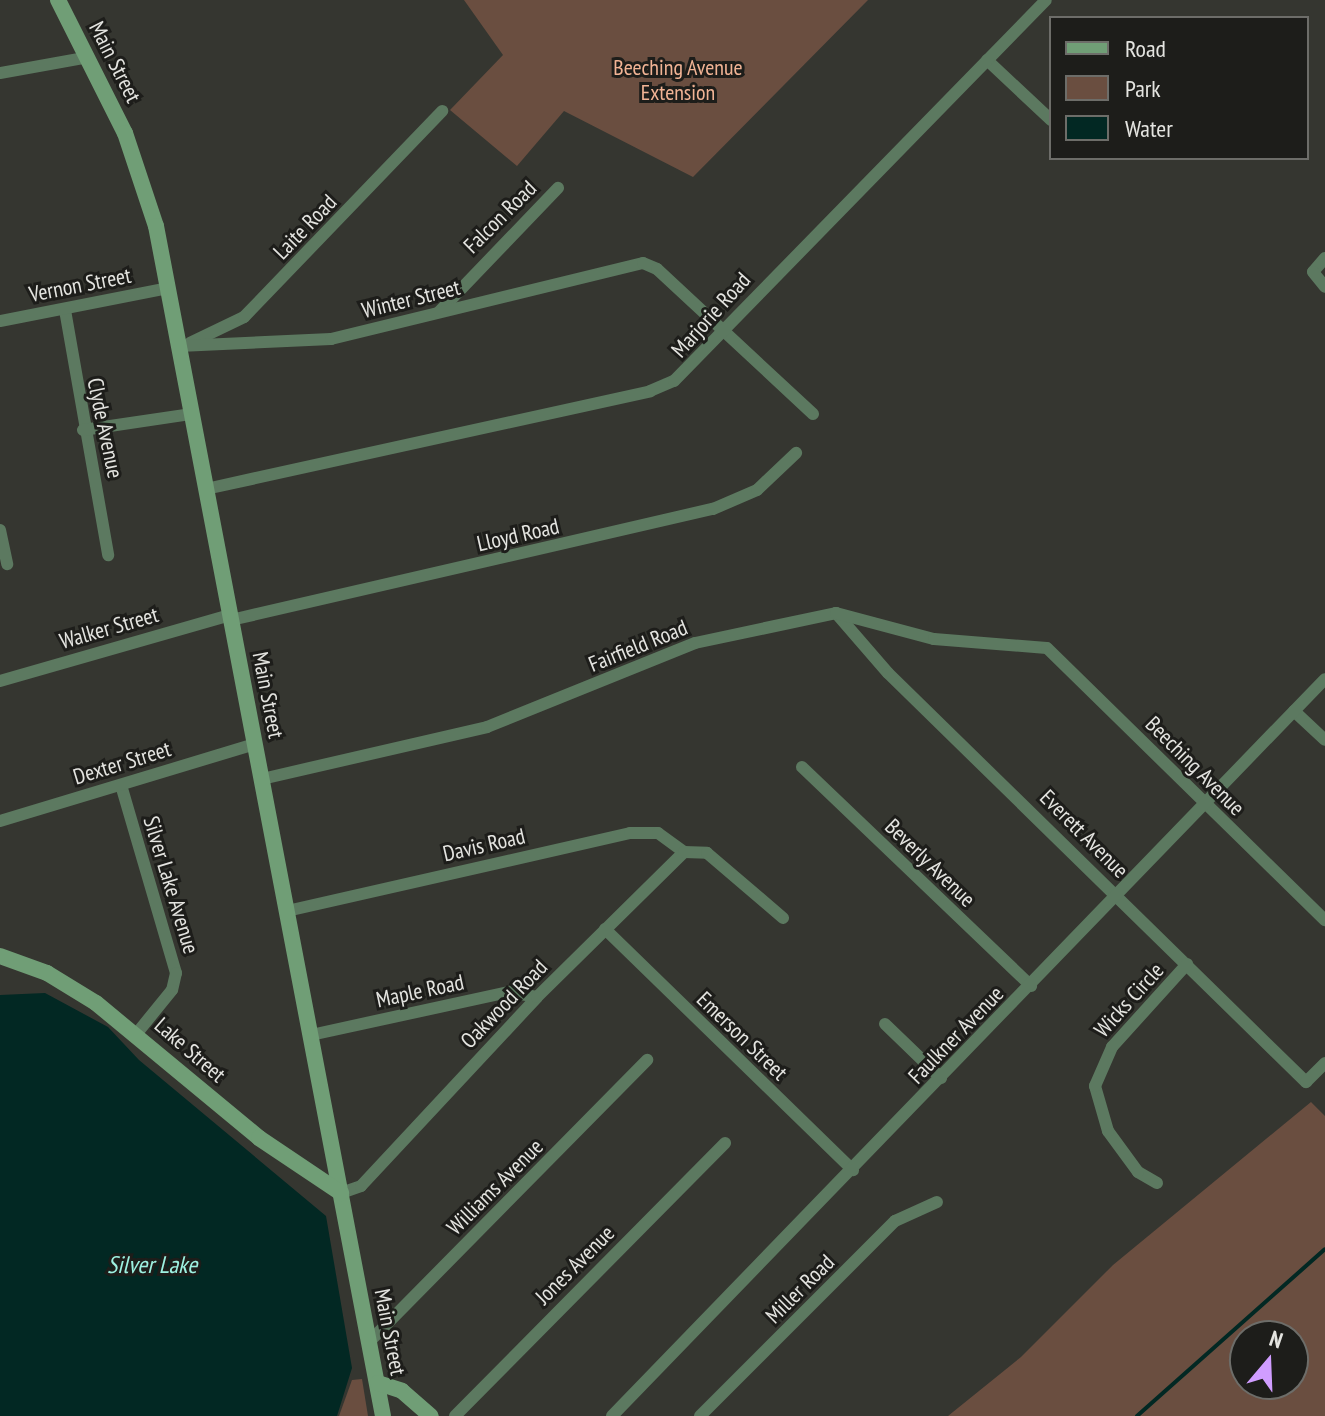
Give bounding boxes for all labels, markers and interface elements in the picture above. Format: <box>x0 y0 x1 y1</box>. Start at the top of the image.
legend <box>1049 16 1309 160</box>
street label: Main Street <box>83 17 147 107</box>
text: Road <box>1125 33 1166 64</box>
park label: Beeching Avenue Extension <box>613 54 743 106</box>
text: Park <box>1125 73 1161 104</box>
text: Water <box>1125 113 1173 144</box>
street label: Falcon Road <box>458 175 542 259</box>
street label: Laite Road <box>268 189 342 265</box>
street label: Vernon Street <box>27 262 133 308</box>
street label: Marjorie Road <box>666 267 756 363</box>
street label: Winter Street <box>359 274 463 324</box>
street label: Clyde Avenue <box>81 375 129 481</box>
street label: Lloyd Road <box>474 513 562 557</box>
street label: Walker Street <box>57 601 161 655</box>
street label: Fairfield Road <box>585 614 691 678</box>
street label: Main Street <box>247 650 289 740</box>
street label: Beeching Avenue <box>1140 711 1250 821</box>
street label: Dexter Street <box>70 736 174 790</box>
street label: Everett Avenue <box>1034 784 1134 884</box>
street label: Silver Lake Avenue <box>137 813 205 957</box>
street label: Beverly Avenue <box>879 813 981 913</box>
street label: Davis Road <box>440 823 528 867</box>
street label: Oakwood Road <box>455 954 553 1054</box>
street label: Wicks Circle <box>1089 957 1169 1043</box>
street label: Maple Road <box>374 969 466 1013</box>
street label: Faulkner Avenue <box>903 980 1009 1090</box>
street label: Emerson Street <box>691 986 793 1086</box>
street label: Lake Street <box>149 1012 231 1088</box>
street label: Williams Avenue <box>441 1133 549 1241</box>
street label: Jones Avenue <box>530 1220 620 1310</box>
street label: Miller Road <box>760 1249 840 1329</box>
water label: Silver Lake <box>107 1251 197 1279</box>
street label: Main Street <box>369 1287 411 1377</box>
north arrow <box>1229 1320 1309 1400</box>
text: N <box>1266 1324 1286 1354</box>

